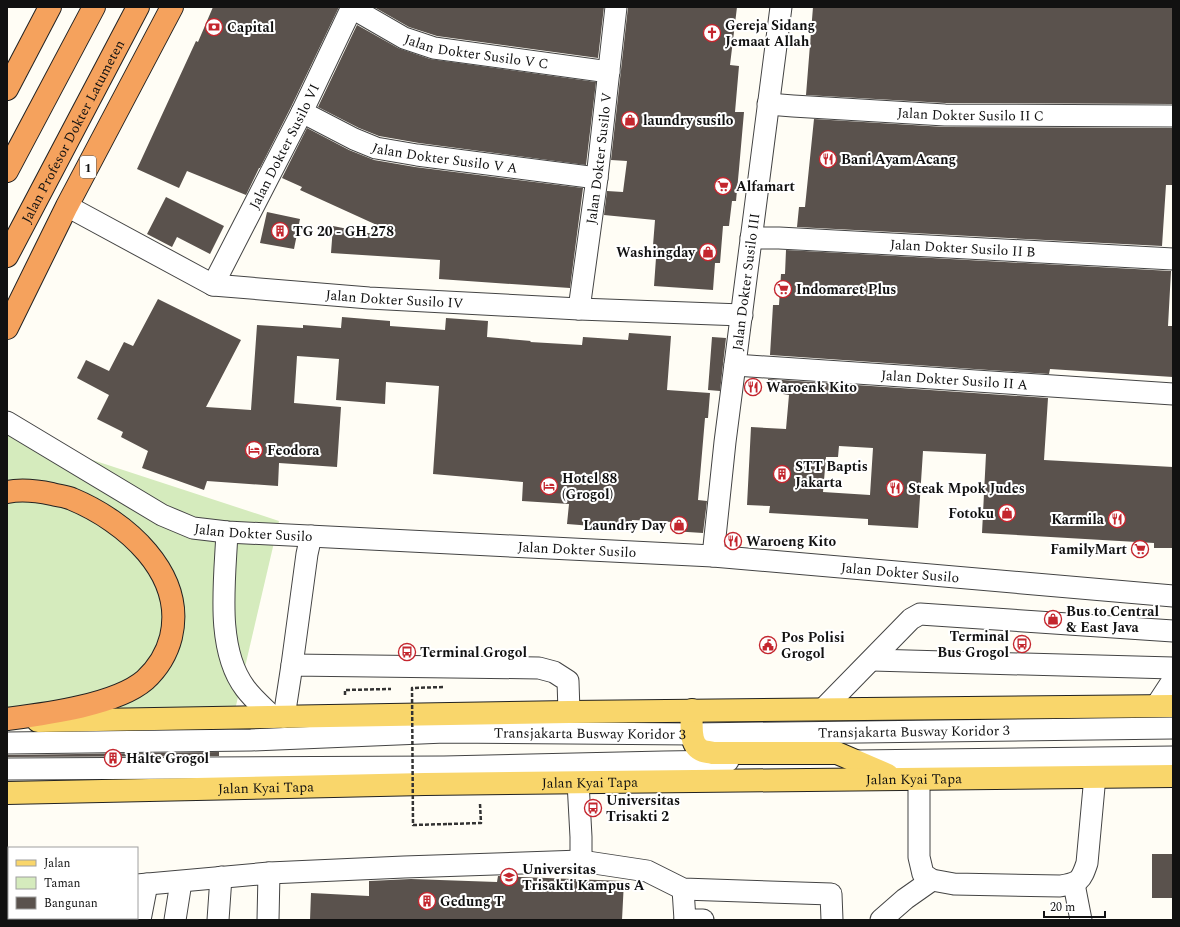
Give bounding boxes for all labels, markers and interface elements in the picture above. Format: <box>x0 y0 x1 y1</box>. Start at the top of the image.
place label: Gereja Sidang Jemaat Allah <box>725 15 815 52</box>
bank icon: Capital <box>204 17 224 37</box>
place label: Capital <box>227 17 275 38</box>
church icon: Gereja Sidang Jemaat Allah <box>702 23 722 43</box>
street label: Jalan Dokter Susilo V C <box>401 29 550 75</box>
street label: Jalan Profesor Dokter Latumeten <box>16 36 130 227</box>
street label: Jalan Dokter Susilo VI <box>244 80 325 213</box>
street label: Jalan Dokter Susilo V <box>581 91 617 226</box>
street label: Jalan Dokter Susilo II C <box>897 102 1044 126</box>
shop icon: laundry susilo <box>620 110 640 130</box>
place label: laundry susilo <box>643 110 734 131</box>
street label: Jalan Dokter Susilo V A <box>368 137 519 179</box>
restaurant icon: Bani Ayam Acang <box>818 149 838 169</box>
place label: Bani Ayam Acang <box>841 149 956 170</box>
road number: 1 <box>80 156 96 178</box>
supermarket icon: Alfamart <box>713 176 733 196</box>
place label: Alfamart <box>736 176 795 197</box>
street label: Jalan Dokter Susilo III <box>727 212 765 352</box>
building icon: TG 20 - GH 278 <box>270 221 290 241</box>
place label: TG 20 - GH 278 <box>293 221 394 242</box>
street label: Jalan Dokter Susilo II B <box>889 234 1036 263</box>
place label: Washingday <box>616 242 696 263</box>
shop icon: Washingday <box>698 242 718 262</box>
supermarket icon: Indomaret Plus <box>773 279 793 299</box>
place label: Indomaret Plus <box>796 279 896 300</box>
street label: Jalan Dokter Susilo IV <box>325 284 464 314</box>
street label: Jalan Dokter Susilo II A <box>880 365 1029 395</box>
restaurant icon: Waroenk Kito <box>743 377 763 397</box>
place label: Waroenk Kito <box>766 377 857 398</box>
hotel icon: Feodora <box>244 440 264 460</box>
place label: Feodora <box>267 440 320 461</box>
place label: STT Baptis Jakarta <box>795 456 868 493</box>
building icon: STT Baptis Jakarta <box>772 464 792 484</box>
place label: Hotel 88 (Grogol) <box>562 468 618 505</box>
hotel icon: Hotel 88 (Grogol) <box>539 476 559 496</box>
restaurant icon: Steak Mpok Judes <box>885 478 905 498</box>
place label: Steak Mpok Judes <box>908 478 1025 499</box>
place label: Fotoku <box>948 503 995 524</box>
shop icon: Fotoku <box>997 503 1017 523</box>
place label: Karmila <box>1051 509 1105 530</box>
restaurant icon: Karmila <box>1107 509 1127 529</box>
place label: Laundry Day <box>583 515 667 536</box>
shop icon: Laundry Day <box>669 515 689 535</box>
street label: Jalan Dokter Susilo <box>193 518 313 547</box>
restaurant icon: Waroeng Kito <box>723 531 743 551</box>
place label: Waroeng Kito <box>746 531 836 552</box>
street label: Jalan Dokter Susilo <box>517 536 637 563</box>
place label: FamilyMart <box>1050 539 1128 560</box>
supermarket icon: FamilyMart <box>1130 539 1150 559</box>
street label: Jalan Dokter Susilo <box>840 557 960 588</box>
place label: Bus to Central & East Java <box>1066 601 1159 638</box>
shop icon: Bus to Central & East Java <box>1043 609 1063 629</box>
place label: Terminal Bus Grogol <box>937 626 1009 663</box>
place label: Pos Polisi Grogol <box>781 627 845 664</box>
bus stop icon: Terminal Bus Grogol <box>1012 634 1032 654</box>
public building icon: Pos Polisi Grogol <box>758 635 778 655</box>
bus stop icon: Terminal Grogol <box>397 642 417 662</box>
place label: Terminal Grogol <box>420 642 527 663</box>
street label: Transjakarta Busway Koridor 3 <box>818 720 1010 743</box>
street label: Transjakarta Busway Koridor 3 <box>494 722 686 745</box>
building icon: Halte Grogol <box>103 748 123 768</box>
place label: Halte Grogol <box>126 748 210 769</box>
street label: Jalan Kyai Tapa <box>866 768 962 790</box>
street label: Jalan Kyai Tapa <box>542 772 638 794</box>
street label: Jalan Kyai Tapa <box>218 776 314 799</box>
place label: Universitas Trisakti 2 <box>606 790 680 827</box>
bus stop icon: Universitas Trisakti 2 <box>583 798 603 818</box>
legend <box>8 847 138 919</box>
text: Jalan <box>44 854 71 873</box>
place label: Universitas Trisakti Kampus A <box>522 859 645 896</box>
school or university icon: Universitas Trisakti Kampus A <box>499 867 519 887</box>
text: Taman <box>44 874 81 893</box>
building icon: Gedung T <box>417 891 437 911</box>
place label: Gedung T <box>440 891 504 912</box>
scale bar <box>1044 893 1105 919</box>
text: Bangunan <box>44 894 98 913</box>
text: 20 m <box>1050 898 1075 917</box>

